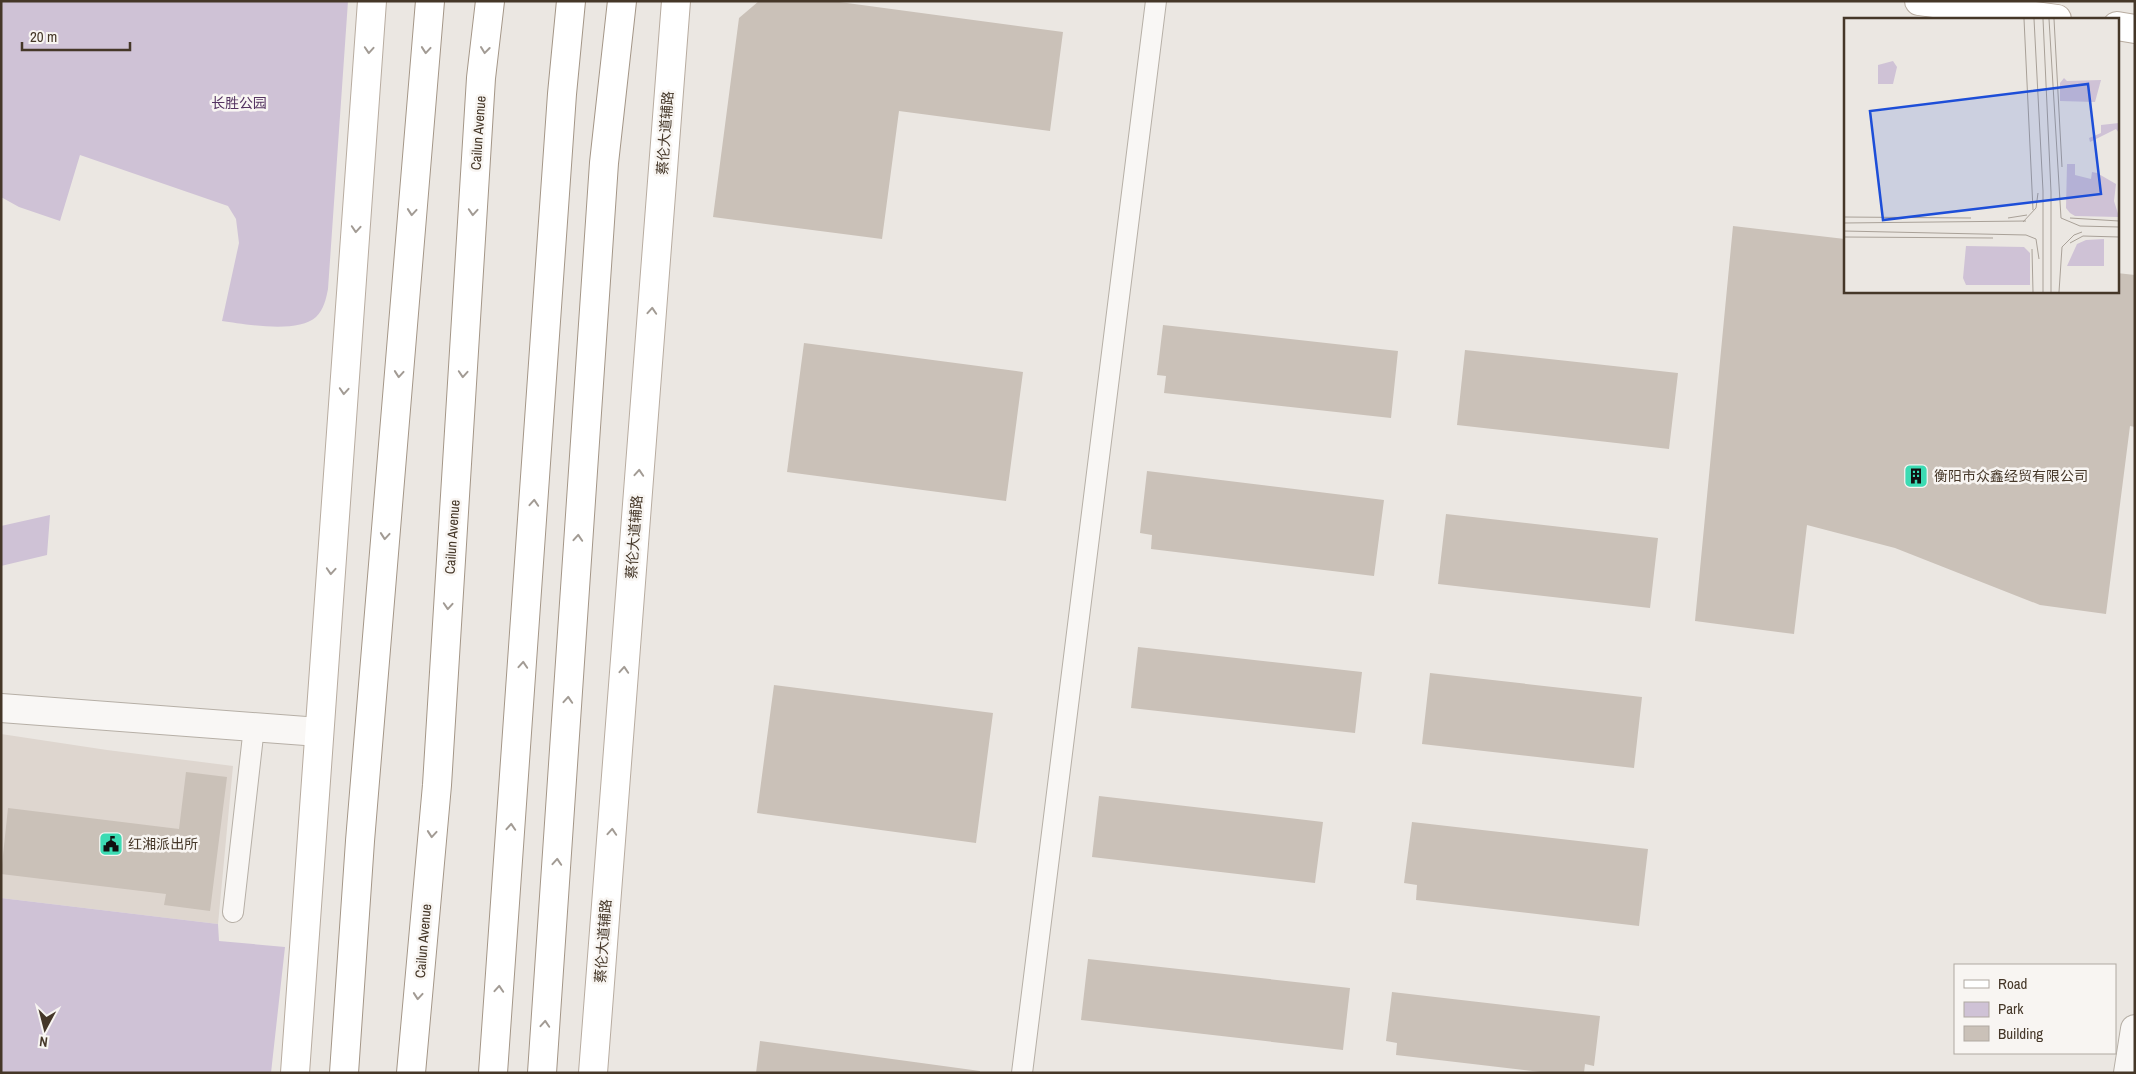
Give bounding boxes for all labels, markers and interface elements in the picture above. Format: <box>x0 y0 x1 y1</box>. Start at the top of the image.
inset map <box>1844 18 2118 292</box>
scale bar <box>22 20 130 52</box>
text: 20 m <box>30 26 57 47</box>
one-way arrow <box>363 46 374 54</box>
one-way arrow <box>420 46 431 54</box>
one-way arrow <box>480 46 491 54</box>
street label: 蔡伦大道辅路 <box>653 90 677 176</box>
park label: 长胜公园 <box>211 94 267 112</box>
street label: Cailun Avenue <box>466 95 490 171</box>
one-way arrow <box>407 208 418 216</box>
one-way arrow <box>467 208 478 216</box>
one-way arrow <box>350 226 361 234</box>
one-way arrow <box>646 307 657 315</box>
one-way arrow <box>394 370 405 378</box>
one-way arrow <box>457 370 468 378</box>
one-way arrow <box>339 388 350 396</box>
building icon: 衡阳市众鑫经贸有限公司 <box>1903 463 1929 489</box>
place label: 衡阳市众鑫经贸有限公司 <box>1934 467 2088 485</box>
one-way arrow <box>634 469 645 477</box>
street label: 蔡伦大道辅路 <box>622 494 646 580</box>
street label: Cailun Avenue <box>440 499 464 575</box>
one-way arrow <box>528 499 539 507</box>
one-way arrow <box>380 532 391 540</box>
one-way arrow <box>573 533 584 541</box>
one-way arrow <box>326 567 337 575</box>
one-way arrow <box>442 602 453 610</box>
one-way arrow <box>517 661 528 669</box>
one-way arrow <box>619 666 630 674</box>
one-way arrow <box>562 696 573 704</box>
one-way arrow <box>506 823 517 831</box>
one-way arrow <box>606 828 617 836</box>
one-way arrow <box>427 830 438 838</box>
public building icon: 红湘派出所 <box>98 831 124 857</box>
place label: 红湘派出所 <box>128 835 198 853</box>
one-way arrow <box>551 858 562 866</box>
street label: 蔡伦大道辅路 <box>591 898 615 984</box>
street label: Cailun Avenue <box>411 903 435 979</box>
legend <box>1954 964 2116 1054</box>
text: Road <box>1998 973 2027 994</box>
one-way arrow <box>494 985 505 993</box>
one-way arrow <box>413 992 424 1000</box>
text: Park <box>1998 998 2024 1019</box>
north arrow <box>20 1004 70 1054</box>
one-way arrow <box>540 1020 551 1028</box>
text: Building <box>1998 1023 2043 1044</box>
text: N <box>38 1032 49 1051</box>

